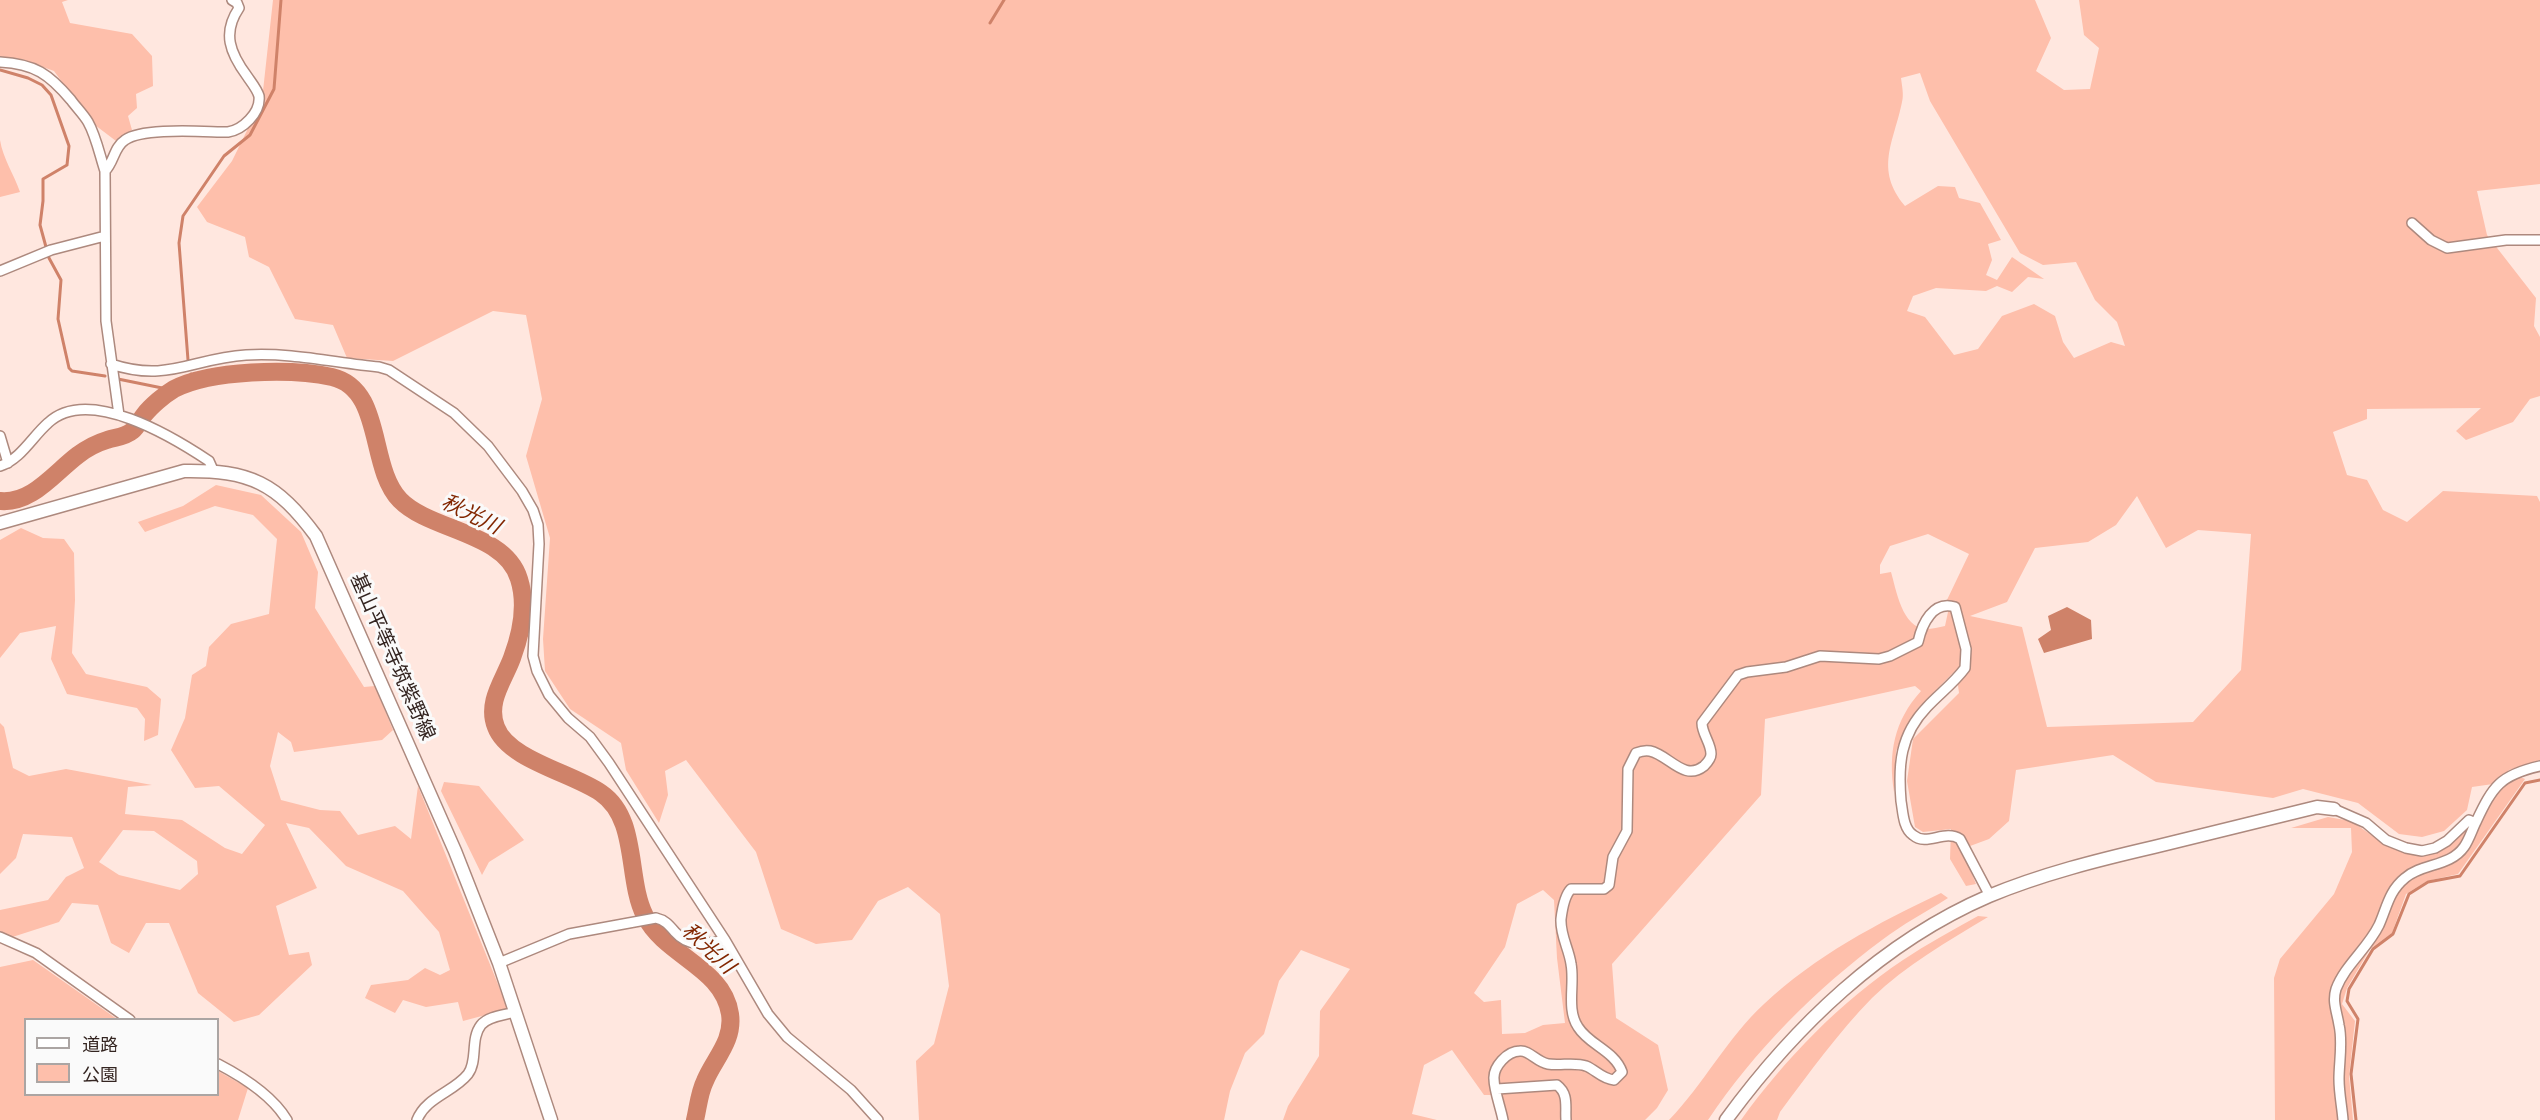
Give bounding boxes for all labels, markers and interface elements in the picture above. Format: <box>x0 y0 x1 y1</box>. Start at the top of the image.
water label: 秋光川 <box>437 490 505 540</box>
street label: 基山平等寺筑紫野線 <box>344 570 440 744</box>
water label: 秋光川 <box>676 918 740 980</box>
legend <box>24 1018 219 1096</box>
text: 道路 <box>82 1034 118 1056</box>
text: 公園 <box>82 1064 118 1086</box>

